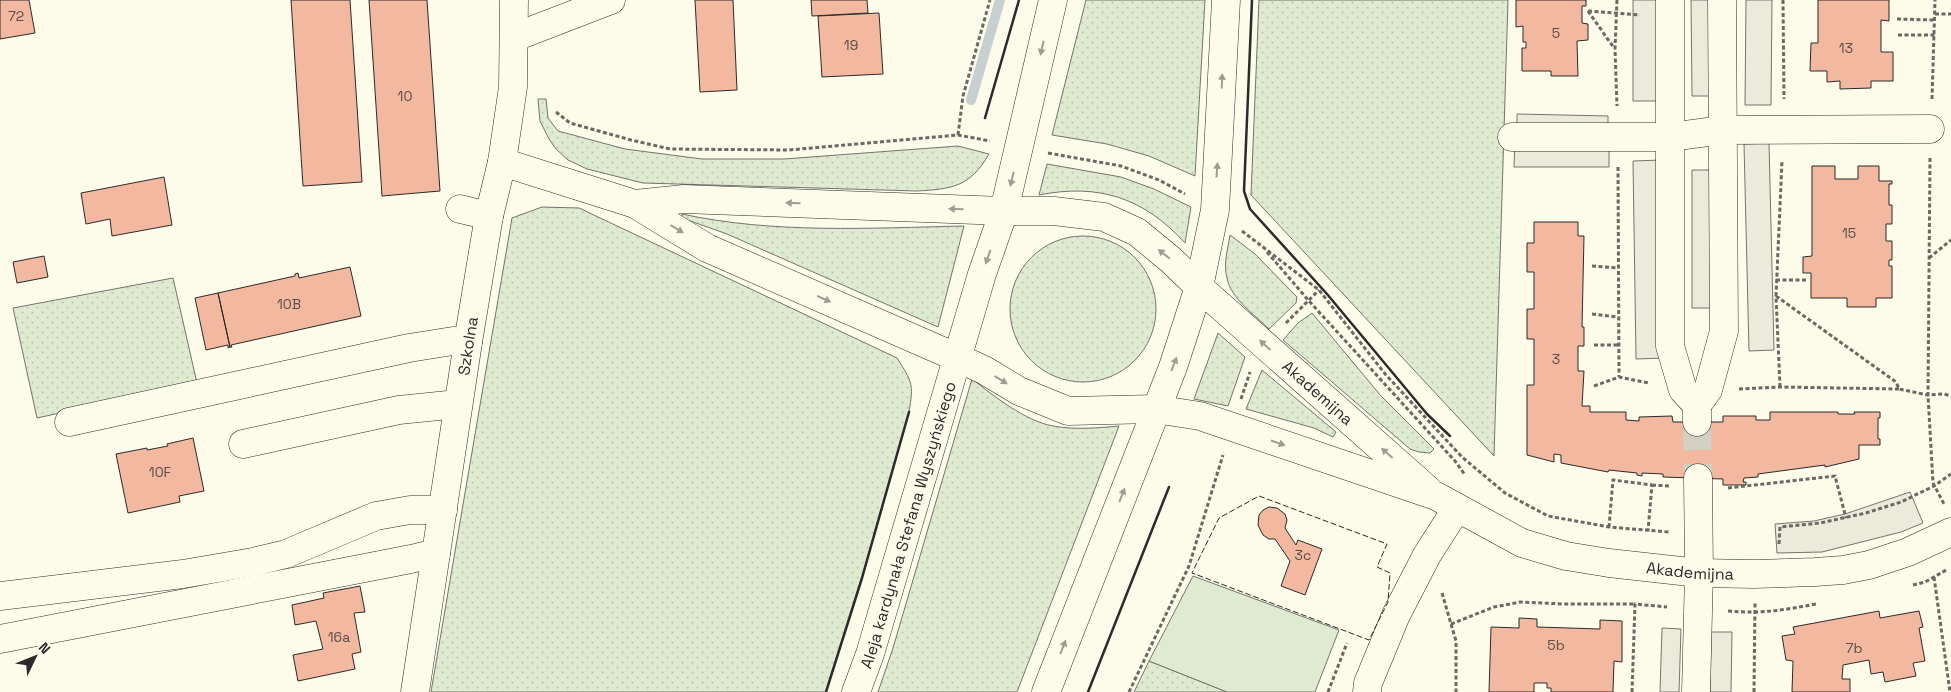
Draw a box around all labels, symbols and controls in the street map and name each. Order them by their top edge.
house number: 72 [8,7,24,25]
house number: 5 [1552,24,1560,42]
house number: 19 [844,36,858,54]
house number: 13 [1839,39,1853,57]
one-way arrow [1038,40,1046,55]
one-way arrow [1219,73,1227,89]
house number: 10 [398,87,412,105]
one-way arrow [1214,161,1222,177]
one-way arrow [1008,172,1016,187]
one-way arrow [785,199,801,207]
one-way arrow [947,205,963,213]
house number: 15 [1842,224,1856,242]
one-way arrow [670,225,683,234]
one-way arrow [1158,248,1171,259]
one-way arrow [984,250,992,265]
house number: 10B [277,295,301,313]
one-way arrow [817,295,831,303]
street label: Szkolna [453,315,483,377]
one-way arrow [1259,339,1271,351]
house number: 3 [1552,350,1560,368]
one-way arrow [1170,356,1178,371]
street label: Akademijna [1278,356,1358,430]
one-way arrow [995,376,1008,385]
street label: Aleja kardynała Stefana Wyszyńskiego [856,379,961,672]
one-way arrow [1271,439,1286,447]
one-way arrow [1380,447,1393,458]
house number: 10F [149,463,172,481]
one-way arrow [1118,487,1126,502]
house number: 3c [1295,546,1311,564]
street label: Akademijna [1645,557,1734,585]
house number: 16a [328,628,350,646]
north arrow [10,632,60,682]
house number: 5b [1547,636,1565,654]
text: N [35,639,54,658]
one-way arrow [1060,639,1067,654]
house number: 7b [1846,639,1862,657]

